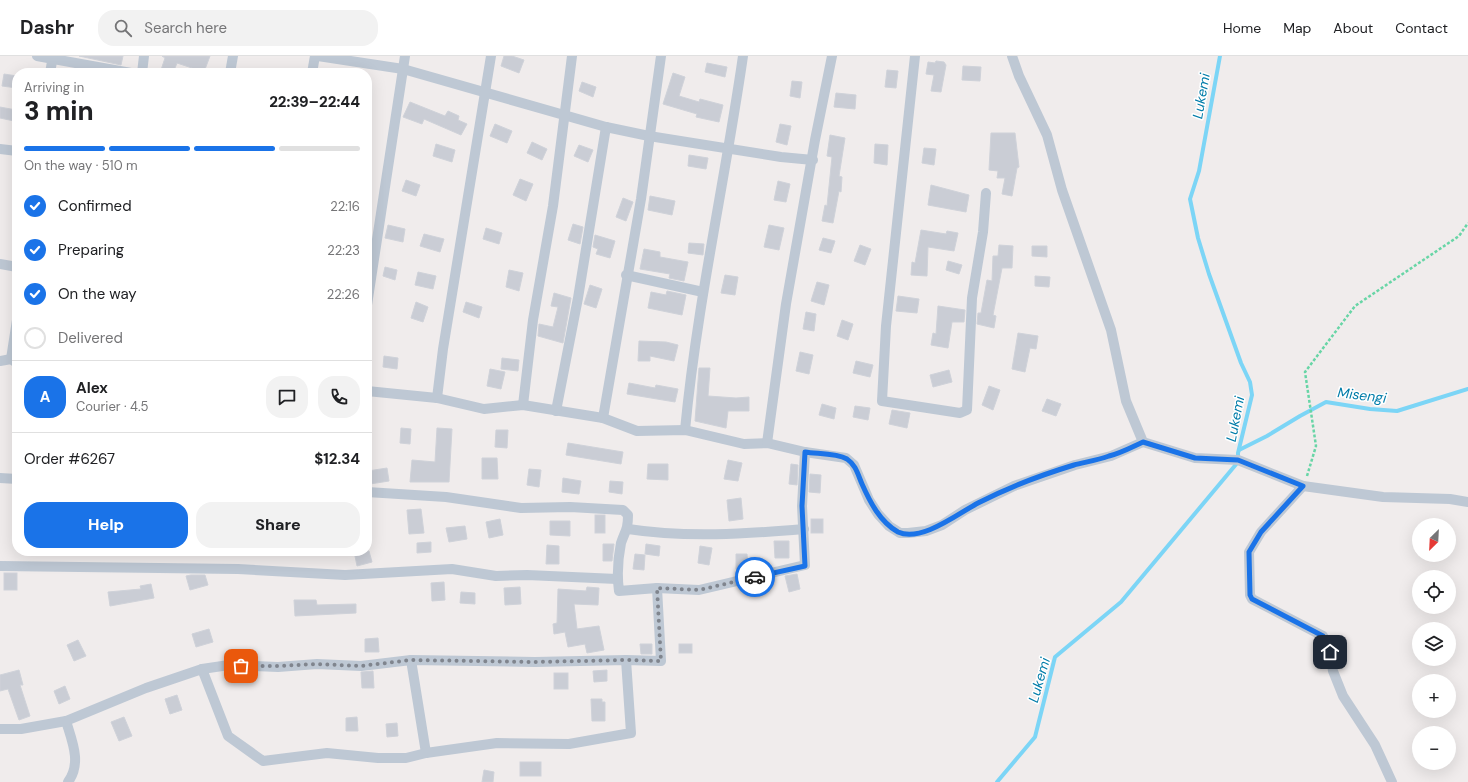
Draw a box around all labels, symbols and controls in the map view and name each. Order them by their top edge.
search box [98,10,378,46]
text: Dashr [20,15,74,40]
icon: search [112,17,134,39]
text: Search here [144,18,227,38]
text: Home [1223,19,1261,37]
text: Map [1283,19,1311,37]
text: About [1333,19,1373,37]
text: Contact [1395,19,1448,37]
water label: Lukemi [1188,71,1214,120]
text: Arriving in [24,79,84,96]
text: 22:39–22:44 [269,92,360,112]
text: 3 min [24,94,94,128]
text: On the way · 510 m [24,157,138,174]
icon: check [24,195,46,217]
text: Confirmed [58,196,132,216]
text: 22:16 [330,198,360,215]
icon: check [24,239,46,261]
text: Preparing [58,240,124,260]
text: 22:23 [327,242,360,259]
icon: check [24,283,46,305]
text: On the way [58,284,137,304]
text: 22:26 [327,286,360,303]
text: Delivered [58,328,123,348]
button: chat [266,376,308,418]
button: phone [318,376,360,418]
text: Alex [76,378,108,398]
water label: Misengi [1337,383,1388,407]
text: A [40,387,50,407]
water label: Lukemi [1222,394,1248,443]
text: Courier · 4.5 [76,398,149,415]
text: Order #6267 [24,449,115,469]
text: $12.34 [314,449,360,469]
button: Help [24,502,188,548]
button: Share [196,502,360,548]
north arrow [1412,518,1456,562]
map controls [1412,518,1456,770]
courier [735,557,775,597]
icon: car [744,566,766,588]
button: locate [1412,570,1456,614]
button: layers [1412,622,1456,666]
pin [1313,635,1347,669]
icon: home [1319,641,1341,663]
pin [224,649,258,683]
icon: bag [230,655,252,677]
water label: Lukemi [1024,655,1054,705]
button: + [1412,674,1456,718]
button: − [1412,726,1456,770]

